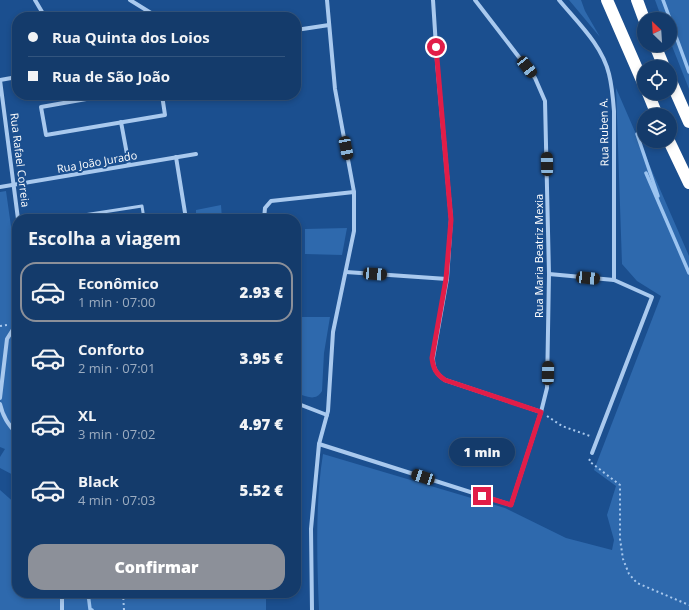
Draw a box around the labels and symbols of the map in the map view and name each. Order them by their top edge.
north arrow [637,12,677,52]
route start [427,38,445,56]
car [515,54,539,80]
street label: Rua Ruben A. [595,98,612,166]
street label: Rua Rafael Correia [7,112,34,208]
car [338,135,354,161]
street label: Rua João Jurado [56,147,139,176]
car [541,152,553,176]
street label: Rua Maria Beatriz Mexia [531,194,546,318]
car [363,267,387,281]
car [575,271,601,285]
car [542,361,554,385]
callout: 1 min [449,438,515,466]
car [410,468,436,486]
route end [473,487,491,505]

